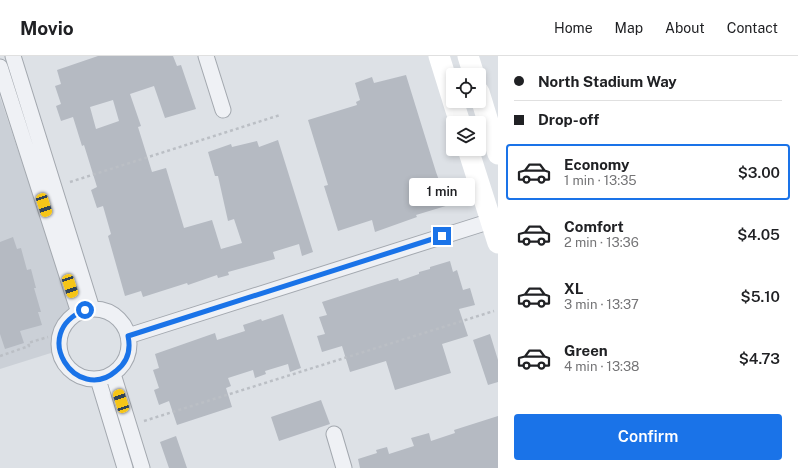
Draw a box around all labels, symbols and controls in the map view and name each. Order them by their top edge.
text: Movio [20,17,74,39]
text: Home [554,20,593,36]
text: Map [615,20,643,36]
text: About [665,20,705,36]
text: Contact [727,20,778,36]
map controls [446,68,486,156]
button: locate [446,68,486,108]
text: North Stadium Way [538,73,677,90]
text: Drop-off [538,111,599,128]
button: layers [446,116,486,156]
icon: car [516,154,552,190]
text: Economy [564,156,629,173]
text: $3.00 [738,164,780,181]
text: 1 min · 13:35 [564,173,637,188]
callout: 1 min [409,178,475,206]
text: 1 min [427,184,457,199]
car [35,192,53,218]
icon: car [516,216,552,252]
text: Comfort [564,218,624,235]
text: $4.05 [737,226,780,243]
route end [433,227,451,245]
text: 2 min · 13:36 [564,235,639,250]
car [61,273,79,299]
icon: car [516,278,552,314]
text: XL [564,280,583,297]
text: $5.10 [741,288,780,305]
text: 3 min · 13:37 [564,297,639,312]
route start [76,301,94,319]
icon: car [516,340,552,376]
text: Green [564,342,608,359]
text: $4.73 [739,350,780,367]
text: 4 min · 13:38 [564,359,640,374]
car [112,388,130,414]
button: Confirm [514,414,782,460]

